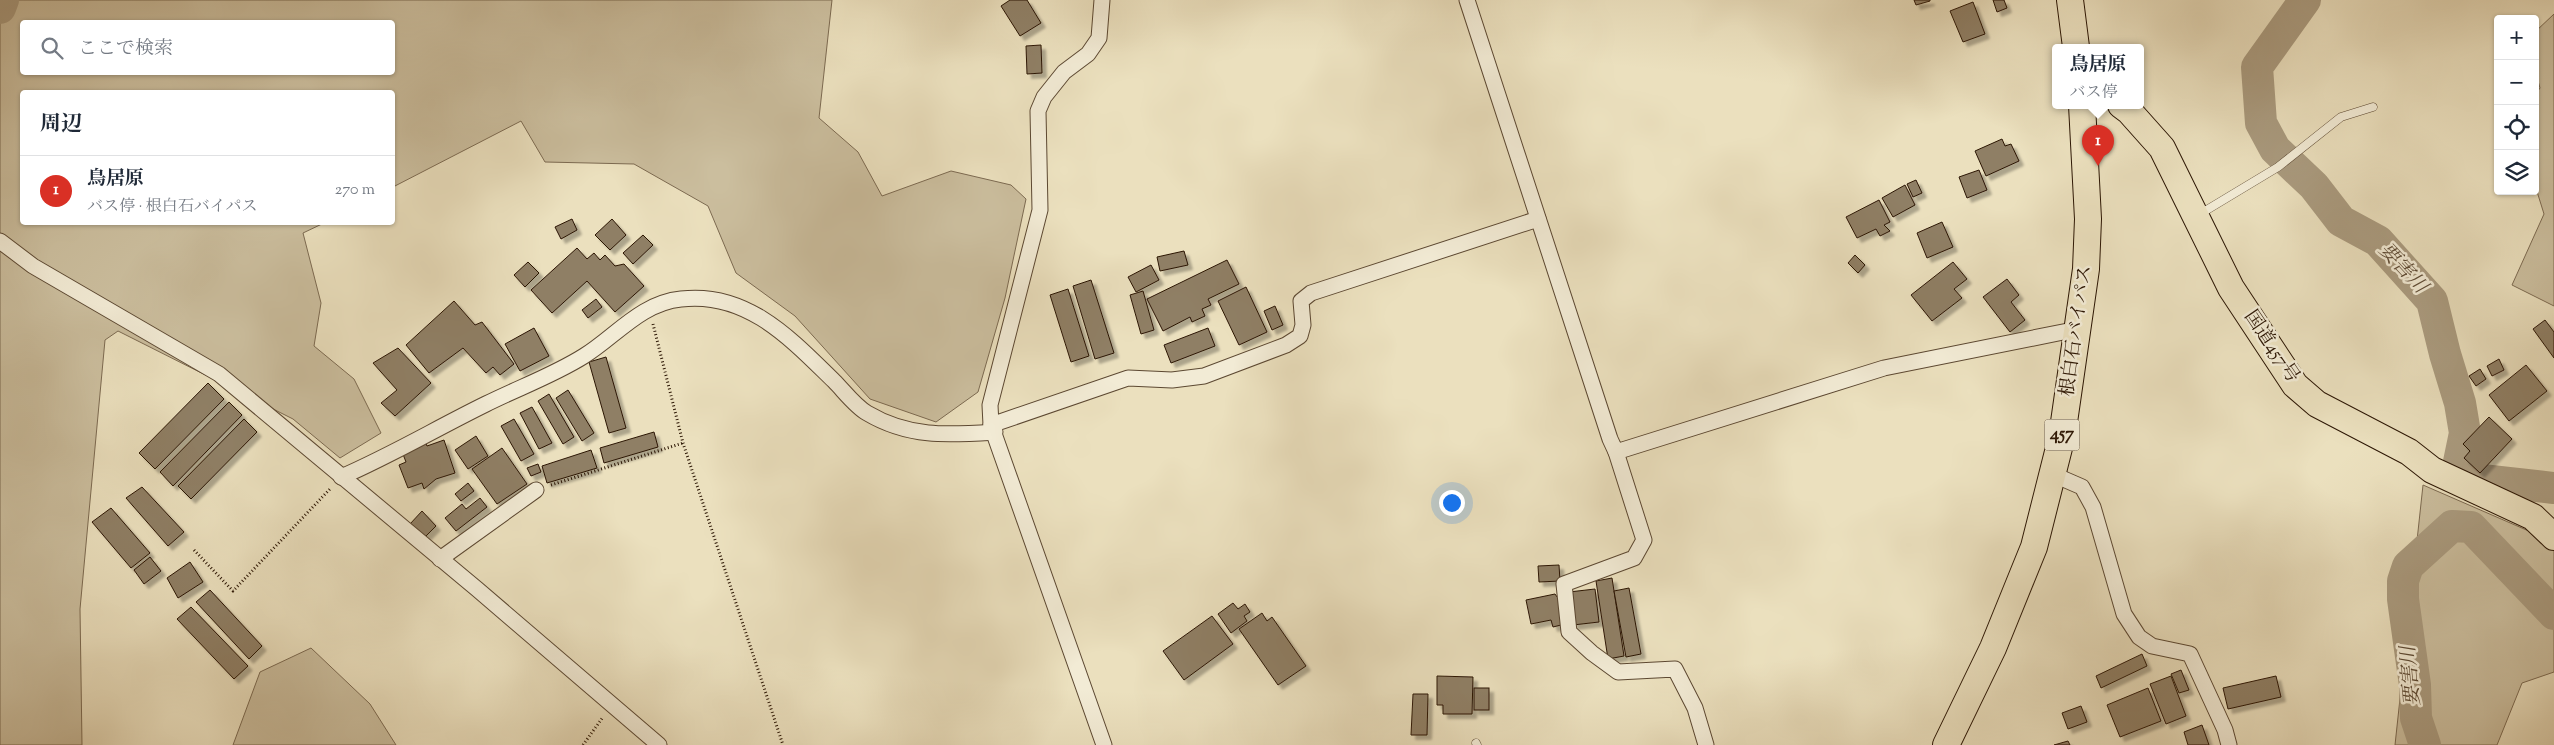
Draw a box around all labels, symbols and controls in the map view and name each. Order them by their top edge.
map controls [2494,15,2539,195]
button: + [2494,15,2539,60]
search box [20,20,395,75]
icon: search [38,34,66,62]
text: ここで検索 [78,36,173,63]
popup [2052,44,2144,109]
text: 鳥居原 [2069,52,2127,79]
button: − [2494,60,2539,105]
text: バス停 [2069,82,2118,105]
button: locate [2494,105,2539,150]
text: 周辺 [40,110,82,140]
pin: 1 [2082,125,2114,166]
button: layers [2494,150,2539,195]
text: 鳥居原 [87,166,144,193]
text: 1 [53,179,59,202]
text: 270 m [335,179,375,202]
text: バス停 · 根白石バイパス [87,196,258,219]
water label: 要害川 [2371,237,2434,302]
street label: 根白石バイパス [2054,263,2100,399]
street label: 国道457号 [2237,305,2305,389]
road number: 457 [2044,420,2080,450]
your location [1439,490,1465,516]
water label: 要害川 [2395,643,2429,707]

